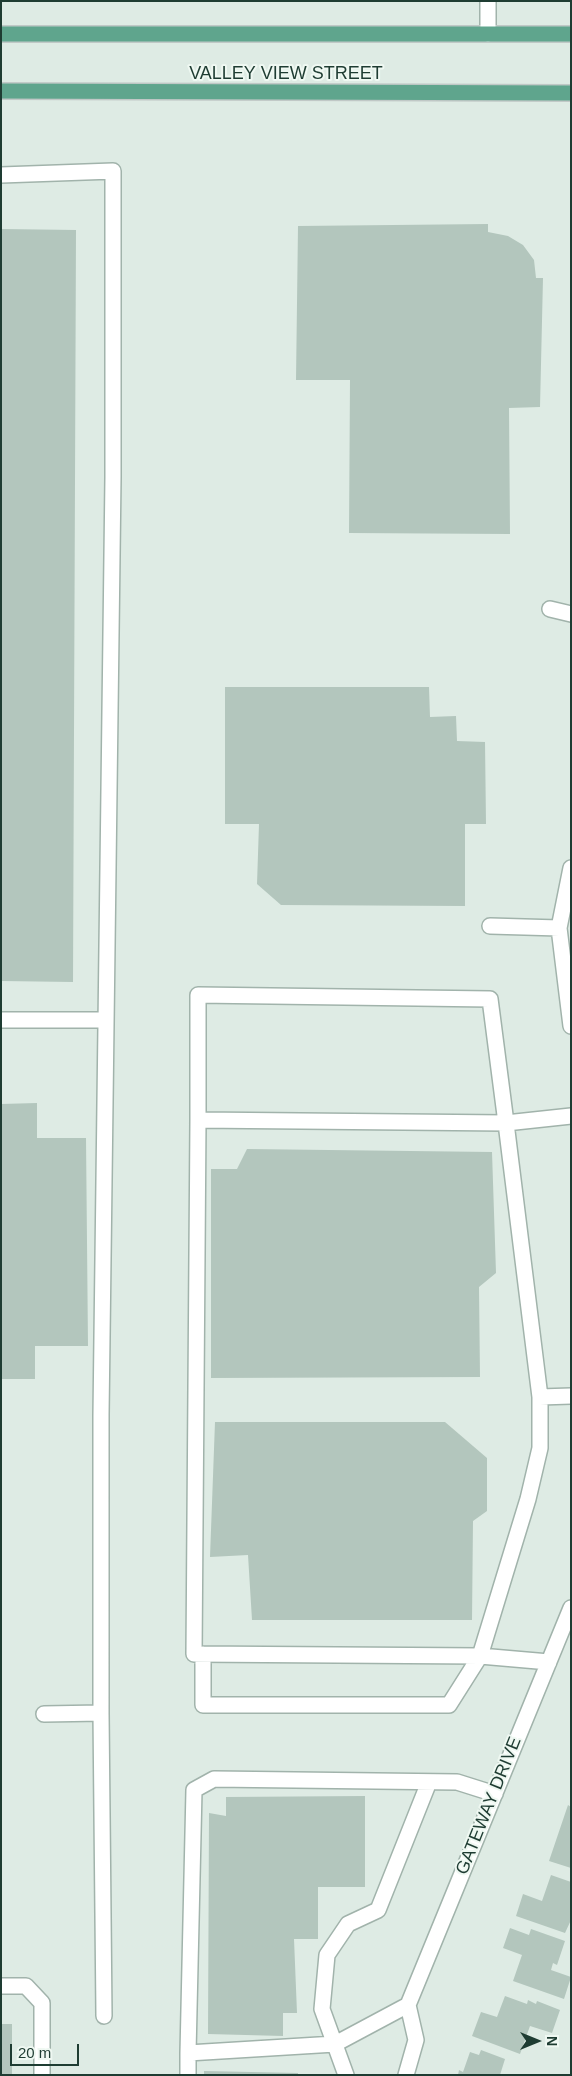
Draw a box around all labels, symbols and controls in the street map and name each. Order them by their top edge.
street label: VALLEY VIEW STREET [189,63,383,85]
street label: GATEWAY DRIVE [452,1734,526,1878]
north arrow [512,2016,562,2066]
scale bar [12,2034,81,2066]
text: N [544,2036,560,2046]
text: 20 m [18,2044,51,2061]

